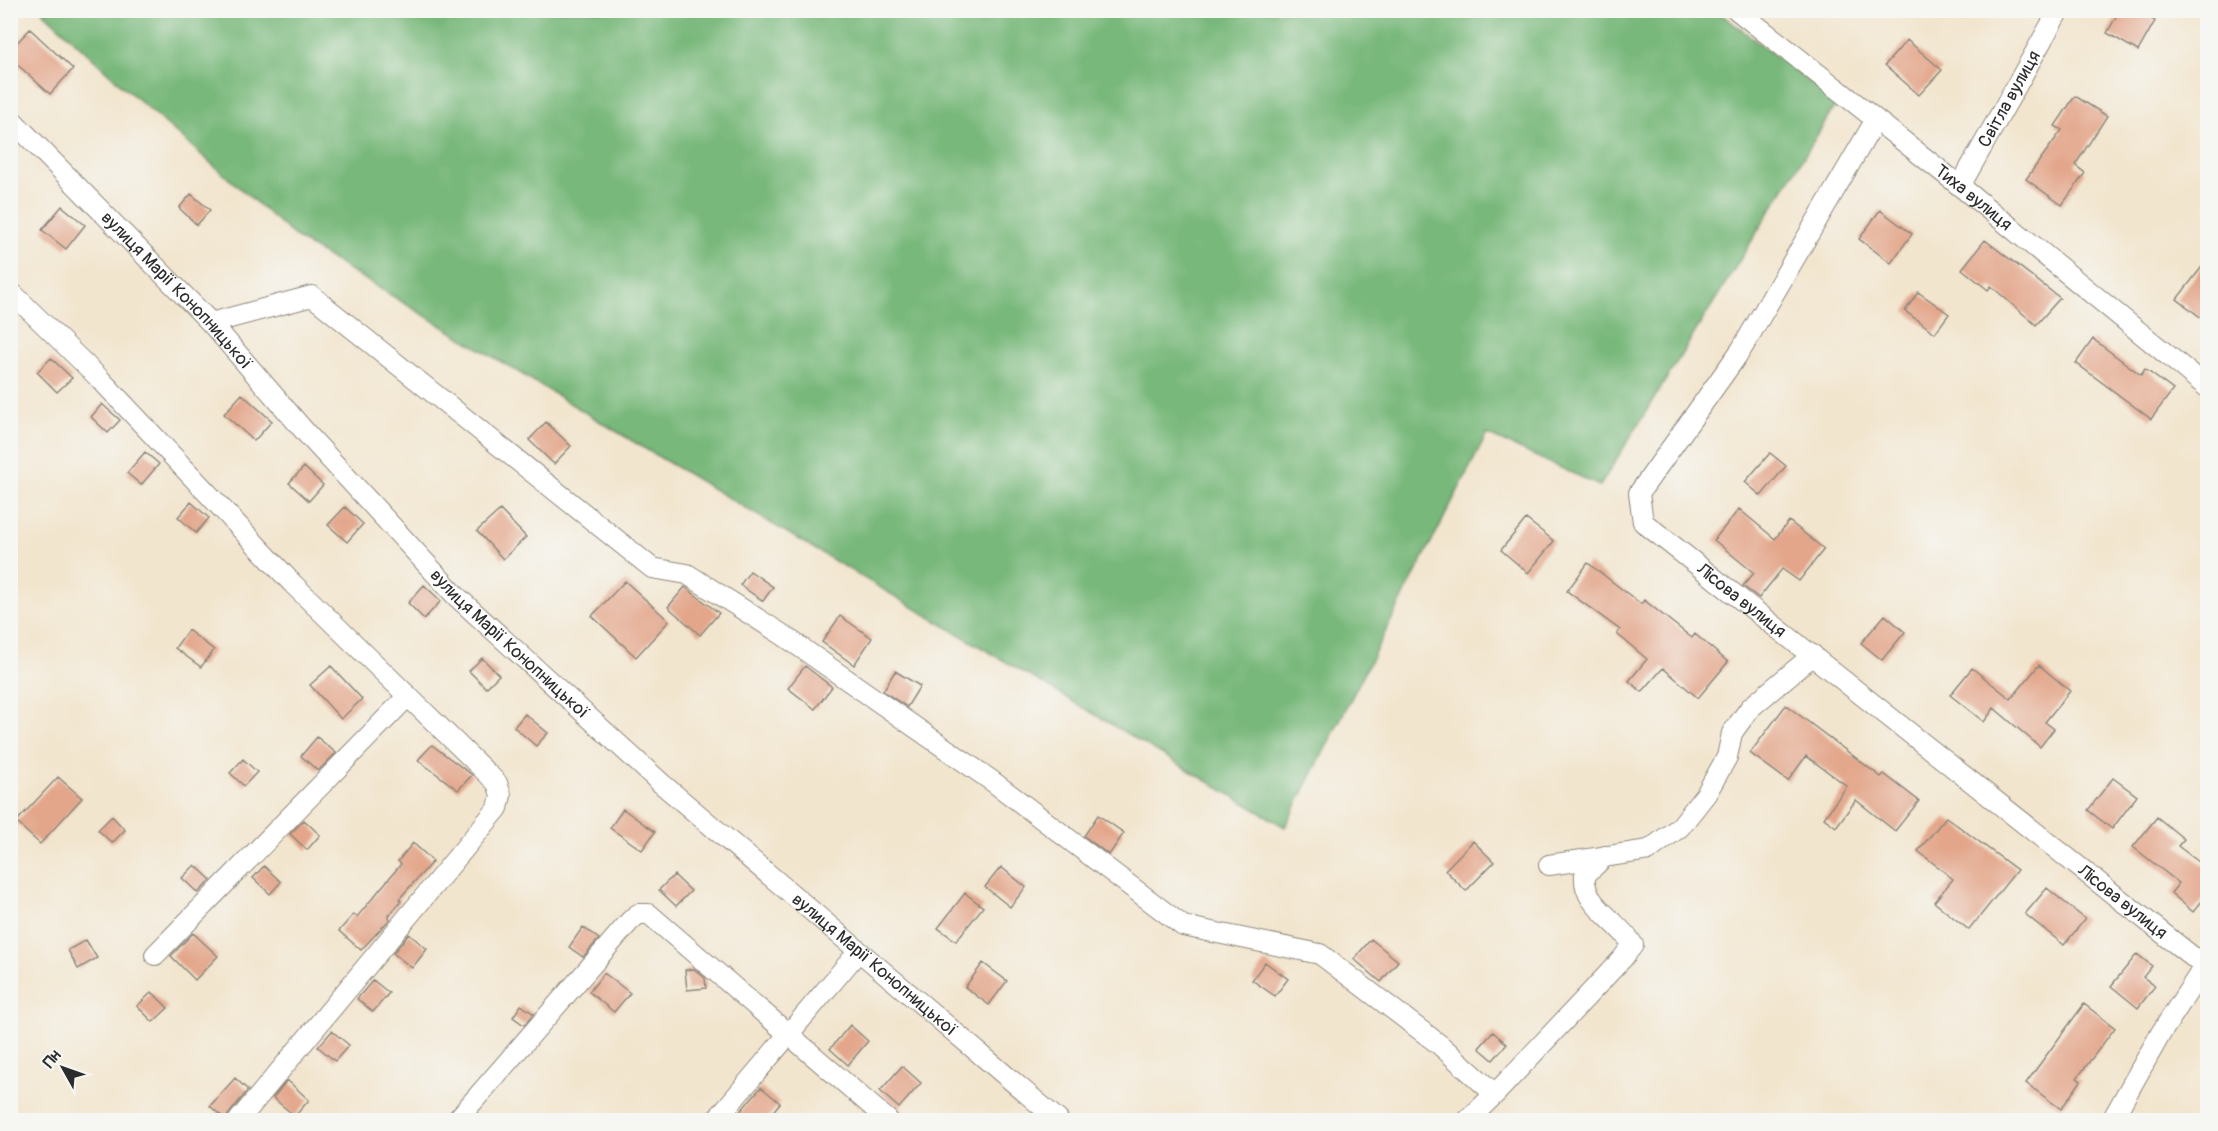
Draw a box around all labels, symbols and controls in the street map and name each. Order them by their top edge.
street label: Світла вулиця [1973,46,2046,152]
street label: Тиха вулиця [1930,160,2017,236]
street label: вулиця Марії Конопницької [96,207,257,375]
street label: Лісова вулиця [1691,557,1791,643]
street label: вулиця Марії Конопницької [425,564,594,724]
street label: Лісова вулиця [2072,859,2172,944]
street label: вулиця Марії Конопницької [787,888,962,1042]
north arrow [33,1038,93,1098]
text: Пн [39,1046,66,1072]

